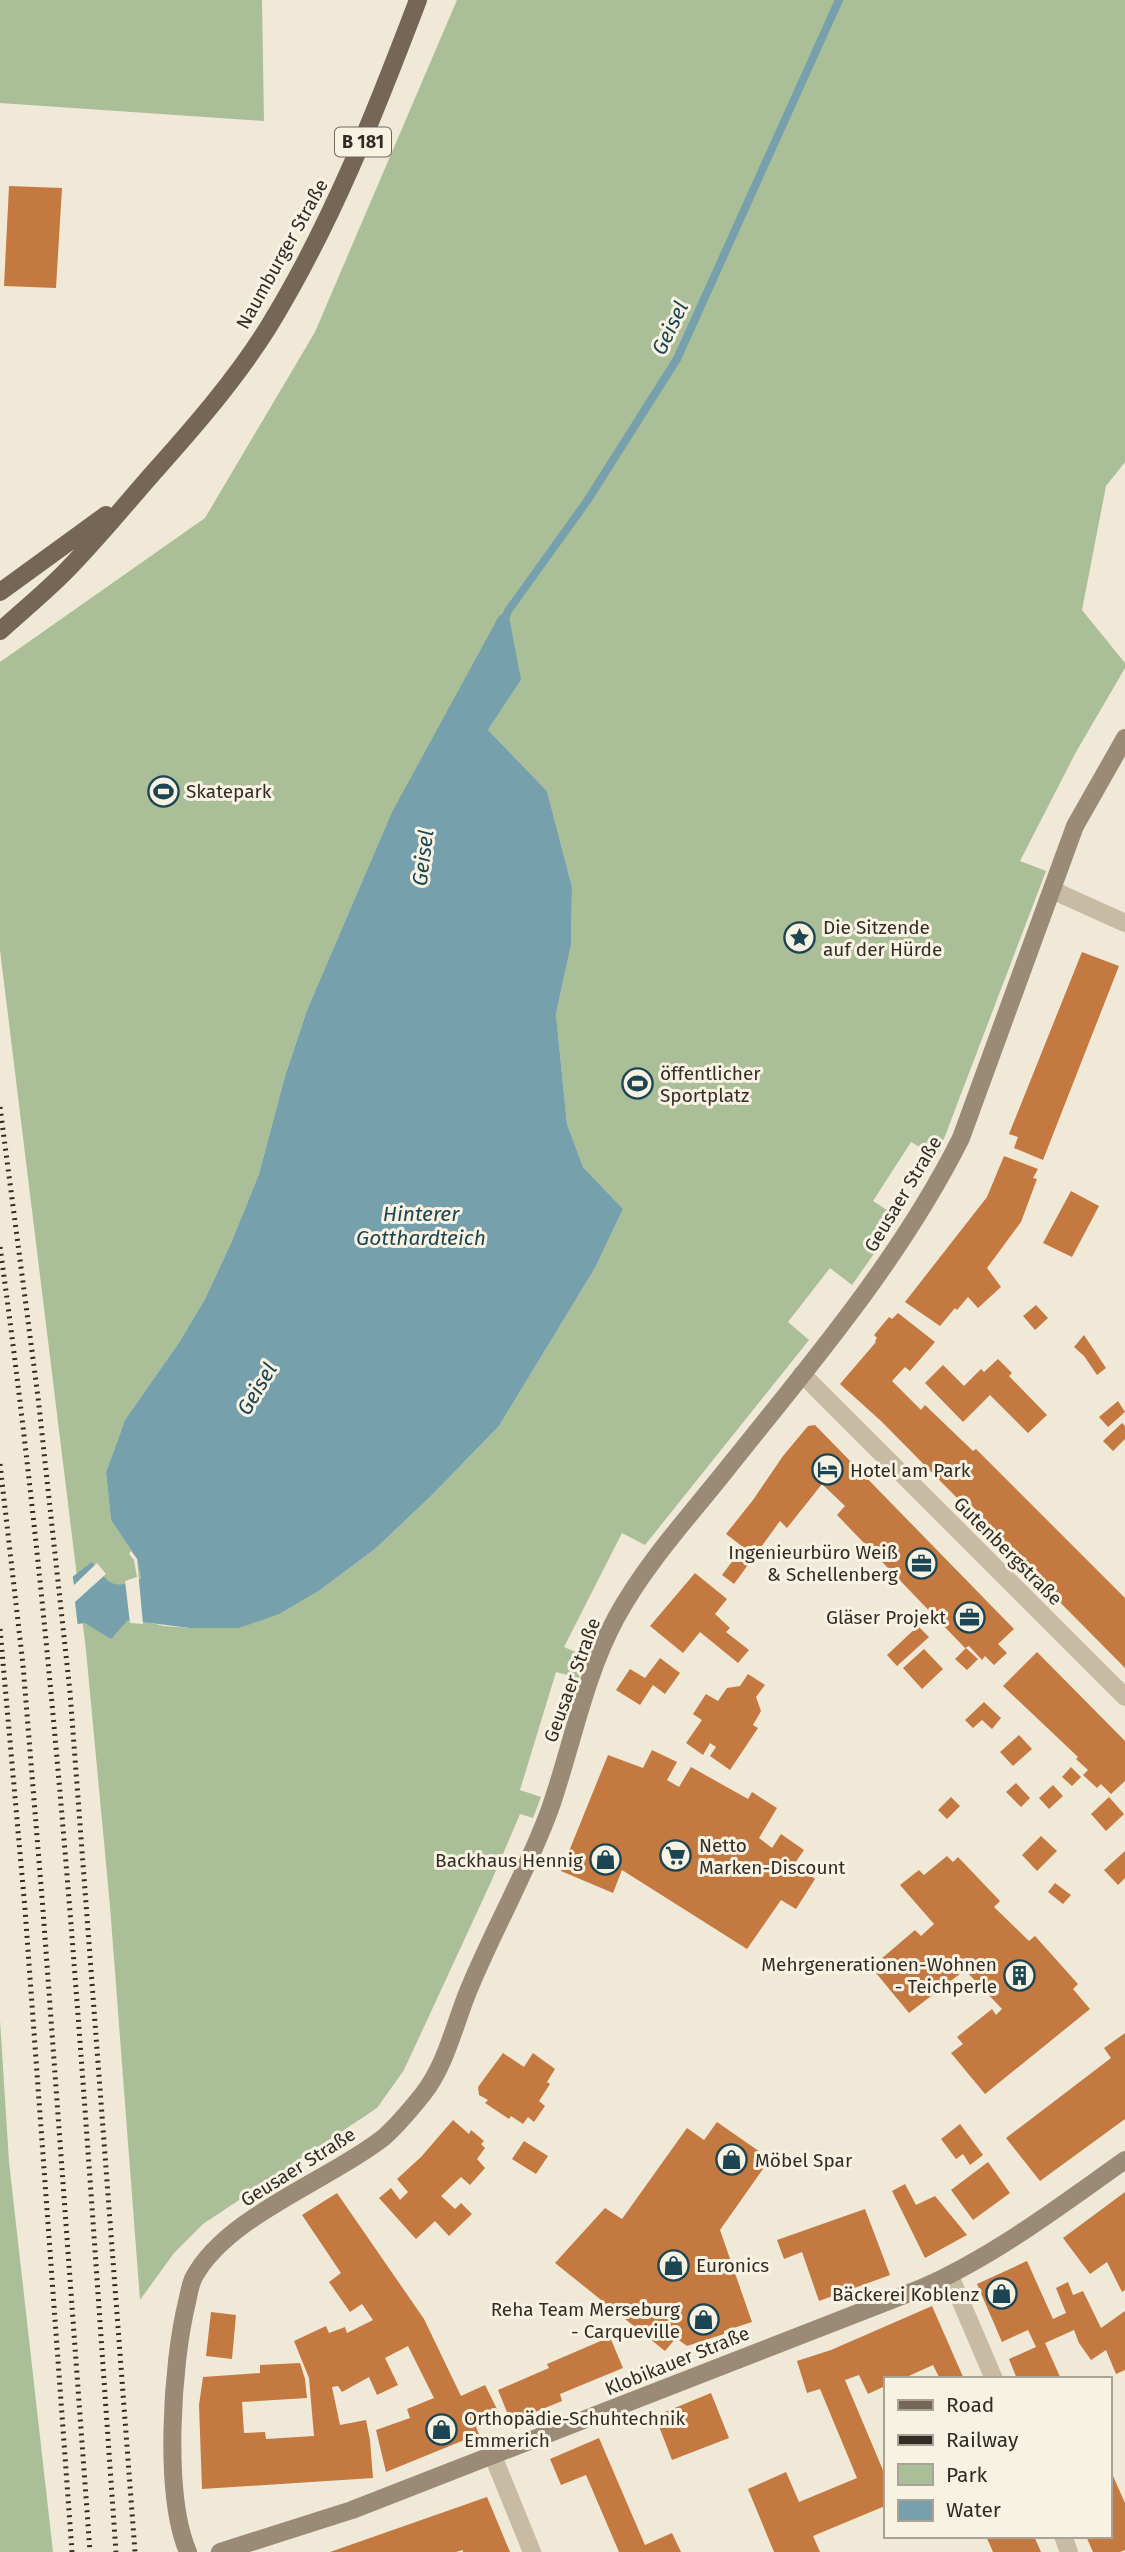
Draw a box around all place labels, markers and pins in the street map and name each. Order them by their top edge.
sports icon: Skatepark [146,774,180,808]
place label: Skatepark [186,780,272,803]
place label: Die Sitzende auf der Hürde [823,916,942,961]
place icon: Die Sitzende auf der Hürde [783,921,817,955]
place label: öffentlicher Sportplatz [660,1062,761,1107]
sports icon: öffentlicher Sportplatz [620,1067,654,1101]
hotel icon: Hotel am Park [810,1453,844,1487]
place label: Hotel am Park [850,1459,971,1482]
place label: Ingenieurbüro Weiß & Schellenberg [728,1541,898,1586]
office icon: Ingenieurbüro Weiß & Schellenberg [904,1546,938,1580]
office icon: Gläser Projekt [952,1600,986,1634]
place label: Gläser Projekt [826,1606,946,1629]
place label: Netto Marken-Discount [699,1834,846,1879]
supermarket icon: Netto Marken-Discount [659,1839,693,1873]
shop icon: Backhaus Hennig [589,1843,623,1877]
place label: Backhaus Hennig [435,1849,583,1872]
place label: Mehrgenerationen-Wohnen - Teichperle [761,1953,997,1998]
building icon: Mehrgenerationen-Wohnen - Teichperle [1003,1958,1037,1992]
shop icon: Möbel Spar [715,2143,749,2177]
place label: Möbel Spar [755,2149,853,2172]
shop icon: Euronics [656,2248,690,2282]
place label: Euronics [696,2254,769,2277]
shop icon: Bäckerei Koblenz [985,2277,1019,2311]
place label: Bäckerei Koblenz [832,2283,979,2306]
place label: Reha Team Merseburg - Carqueville [491,2298,680,2343]
shop icon: Reha Team Merseburg - Carqueville [686,2303,720,2337]
place label: Orthopädie-Schuhtechnik Emmerich [464,2407,685,2452]
shop icon: Orthopädie-Schuhtechnik Emmerich [424,2412,458,2446]

